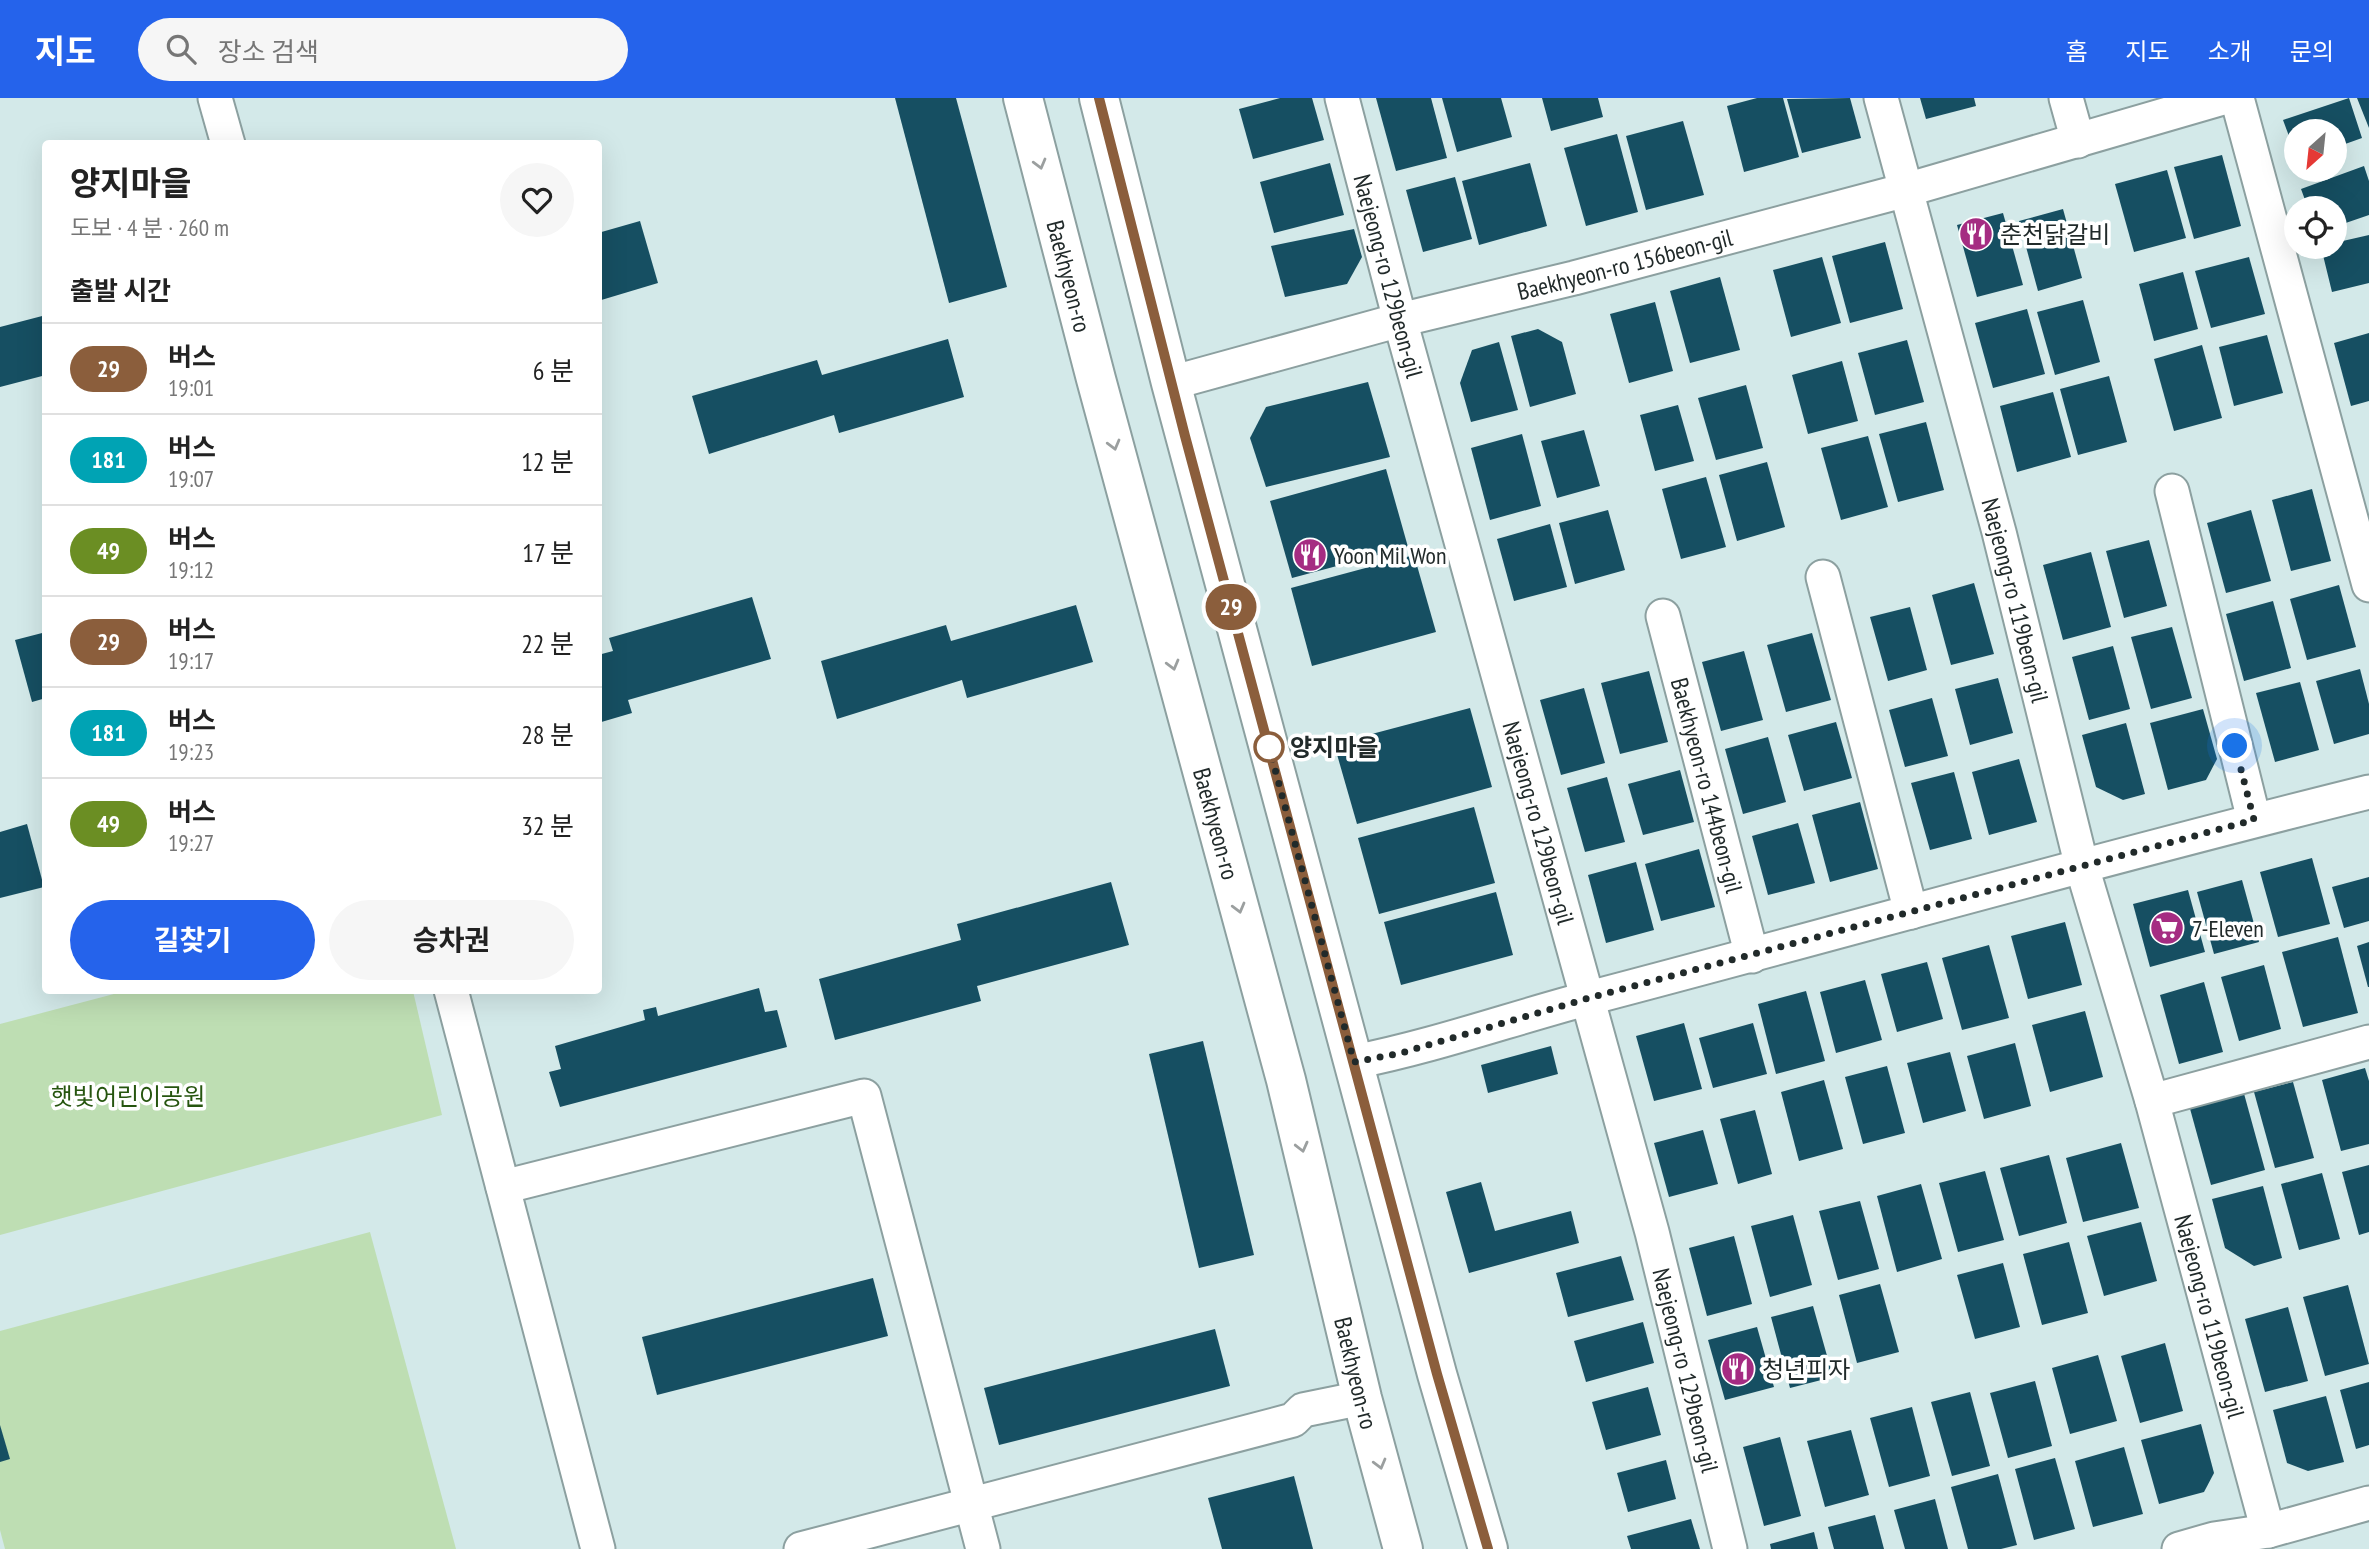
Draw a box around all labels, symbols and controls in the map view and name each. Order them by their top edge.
search box [138,18,628,81]
text: 지도 [35,29,96,72]
icon: search [162,30,200,68]
text: 장소 검색 [218,35,319,68]
text: 홈 [2065,36,2087,67]
text: 지도 [2125,36,2170,67]
text: 소개 [2208,36,2252,67]
text: 문의 [2290,36,2334,67]
north arrow [2284,119,2347,182]
map controls [2284,119,2347,259]
one-way arrow [1032,158,1046,170]
text: 양지마을 [70,161,191,204]
button: heart [500,163,574,237]
street label: Naejeong-ro 129beon-gil [1347,171,1431,382]
button: locate [2284,196,2347,259]
text: 도보 · 4 분 · 260 m [70,213,229,242]
restaurant icon: 춘천닭갈비 [1957,215,1995,253]
street label: Baekhyeon-ro [1040,217,1099,335]
place label: 춘천닭갈비 [2000,219,2110,250]
street label: Baekhyeon-ro 156beon-gil [1514,221,1736,307]
text: 출발 시간 [70,274,171,307]
text: 버스 [168,340,216,373]
text: 29 [97,353,120,384]
text: 6 분 [533,354,574,387]
text: 19:01 [168,373,214,402]
text: 버스 [168,431,216,464]
one-way arrow [1106,439,1120,451]
text: 181 [91,444,126,475]
text: 12 분 [521,445,574,478]
text: 19:07 [168,464,214,493]
street label: Naejeong-ro 119beon-gil [1975,495,2056,706]
text: 버스 [168,522,216,555]
text: 49 [97,535,120,566]
text: 17 분 [522,536,574,569]
restaurant icon: Yoon Mil Won [1291,536,1329,574]
place label: Yoon Mil Won [1334,540,1447,571]
text: 19:12 [168,555,214,584]
line badge: 29 [1200,584,1262,630]
text: 29 [1220,591,1242,622]
text: 버스 [168,613,216,646]
text: 29 [97,626,120,657]
text: 22 분 [521,627,574,660]
text: 19:17 [168,646,214,675]
one-way arrow [1165,659,1179,671]
street label: Baekhyeon-ro 144beon-gil [1664,674,1750,897]
text: 버스 [168,704,216,737]
text: 181 [91,717,126,748]
text: 28 분 [521,718,574,751]
street label: Naejeong-ro 129beon-gil [1496,718,1582,928]
your location [2217,728,2252,763]
marker: 양지마을 [1254,732,1284,762]
place label: 양지마을 [1290,732,1378,763]
text: 19:23 [168,737,214,766]
street label: Baekhyeon-ro [1187,764,1246,883]
text: 버스 [168,795,216,828]
text: 49 [97,808,120,839]
text: 32 분 [521,809,574,842]
text: 19:27 [168,828,214,857]
button: 길찾기 [70,900,315,980]
button: 승차권 [329,900,574,980]
one-way arrow [1231,902,1245,914]
supermarket icon: 7-Eleven [2148,909,2186,947]
place label: 7-Eleven [2192,913,2264,944]
park label: 햇빛어린이공원 [51,1081,205,1112]
one-way arrow [1294,1141,1308,1153]
street label: Naejeong-ro 119beon-gil [2168,1211,2252,1422]
street label: Naejeong-ro 129beon-gil [1646,1265,1726,1476]
street label: Baekhyeon-ro [1328,1314,1385,1433]
restaurant icon: 청년피자 [1719,1350,1757,1388]
place label: 청년피자 [1762,1354,1850,1385]
one-way arrow [1372,1457,1386,1469]

